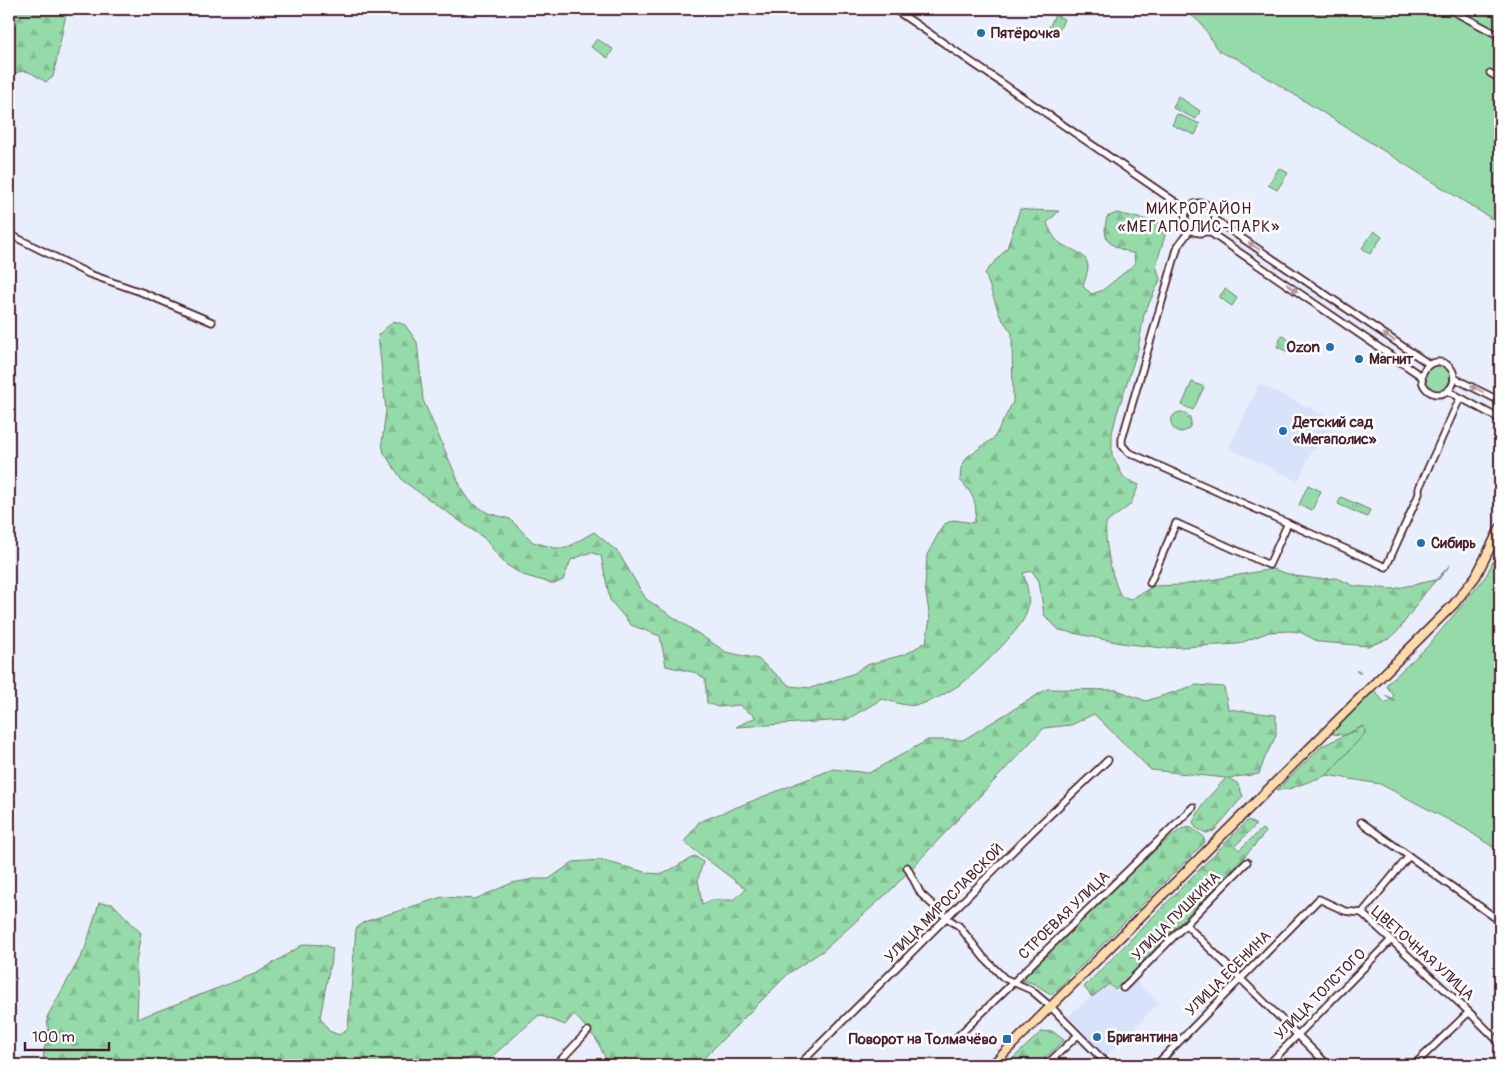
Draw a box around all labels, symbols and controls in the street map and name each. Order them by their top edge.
place label: Пятёрочка [991,24,1060,43]
marker: Пятёрочка [975,27,987,39]
district label: МИКРОРАЙОН «МЕГАПОЛИС-ПАРК» [1118,199,1280,237]
one-way arrow [1247,241,1261,251]
one-way arrow [1285,283,1298,293]
one-way arrow [1382,332,1396,342]
place label: Ozon [1286,338,1320,357]
marker: Ozon [1324,341,1336,353]
place label: Магнит [1369,350,1414,369]
marker: Магнит [1353,353,1365,365]
one-way arrow [1470,385,1484,393]
place label: Детский сад «Мегаполис» [1292,413,1377,449]
marker: Детский сад «Мегаполис» [1277,425,1289,437]
place label: Сибирь [1431,534,1476,553]
marker: Сибирь [1415,537,1427,549]
street label: УЛИЦА МИРОСЛАВСКОЙ [881,840,1008,967]
street label: СТРОЕВАЯ УЛИЦА [1015,867,1114,964]
street label: УЛИЦА ПУШКИНА [1128,868,1225,965]
street label: ЦВЕТОЧНАЯ УЛИЦА [1367,902,1478,1005]
street label: УЛИЦА ЕСЕНИНА [1182,926,1275,1020]
street label: УЛИЦА ТОЛСТОГО [1271,945,1370,1044]
scale bar [25,1019,109,1051]
text: 100 m [32,1028,75,1047]
place label: Бригантина [1107,1028,1178,1047]
place label: Поворот на Толмачёво [849,1030,997,1049]
marker: Бригантина [1091,1031,1103,1043]
marker: Поворот на Толмачёво [1001,1033,1013,1045]

